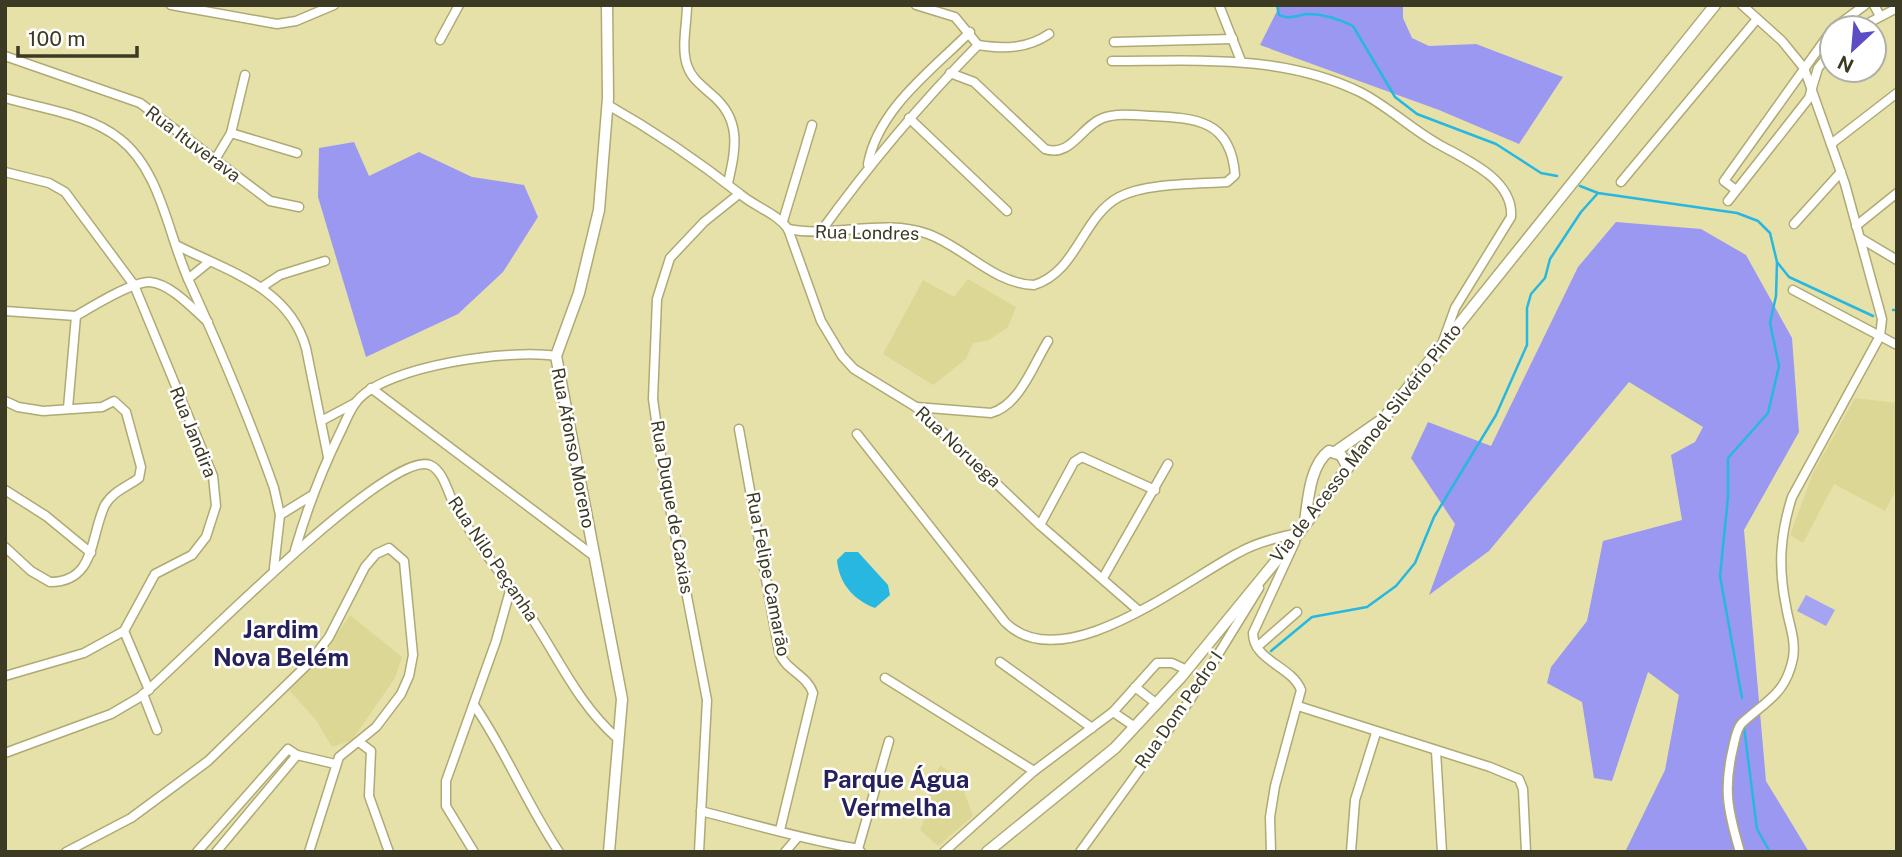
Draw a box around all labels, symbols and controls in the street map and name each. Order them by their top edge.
scale bar [18,14,136,58]
north arrow [1818,14,1888,84]
text: 100 m [28,26,85,51]
text: N [1834,51,1857,77]
street label: Rua Ituverava [142,101,245,186]
street label: Rua Londres [815,221,919,244]
street label: Via de Acesso Manoel Silvério Pinto [1266,319,1465,566]
street label: Rua Afonso Moreno [548,366,599,530]
street label: Rua Jandira [166,383,221,480]
street label: Rua Noruega [911,402,1005,491]
street label: Rua Duque de Caxias [647,418,698,595]
street label: Rua Felipe Camarão [742,490,795,658]
street label: Rua Nilo Peçanha [444,492,543,625]
district label: Jardim Nova Belém [213,615,349,671]
street label: Rua Dom Pedro I [1130,647,1227,772]
district label: Parque Água Vermelha [823,765,969,821]

